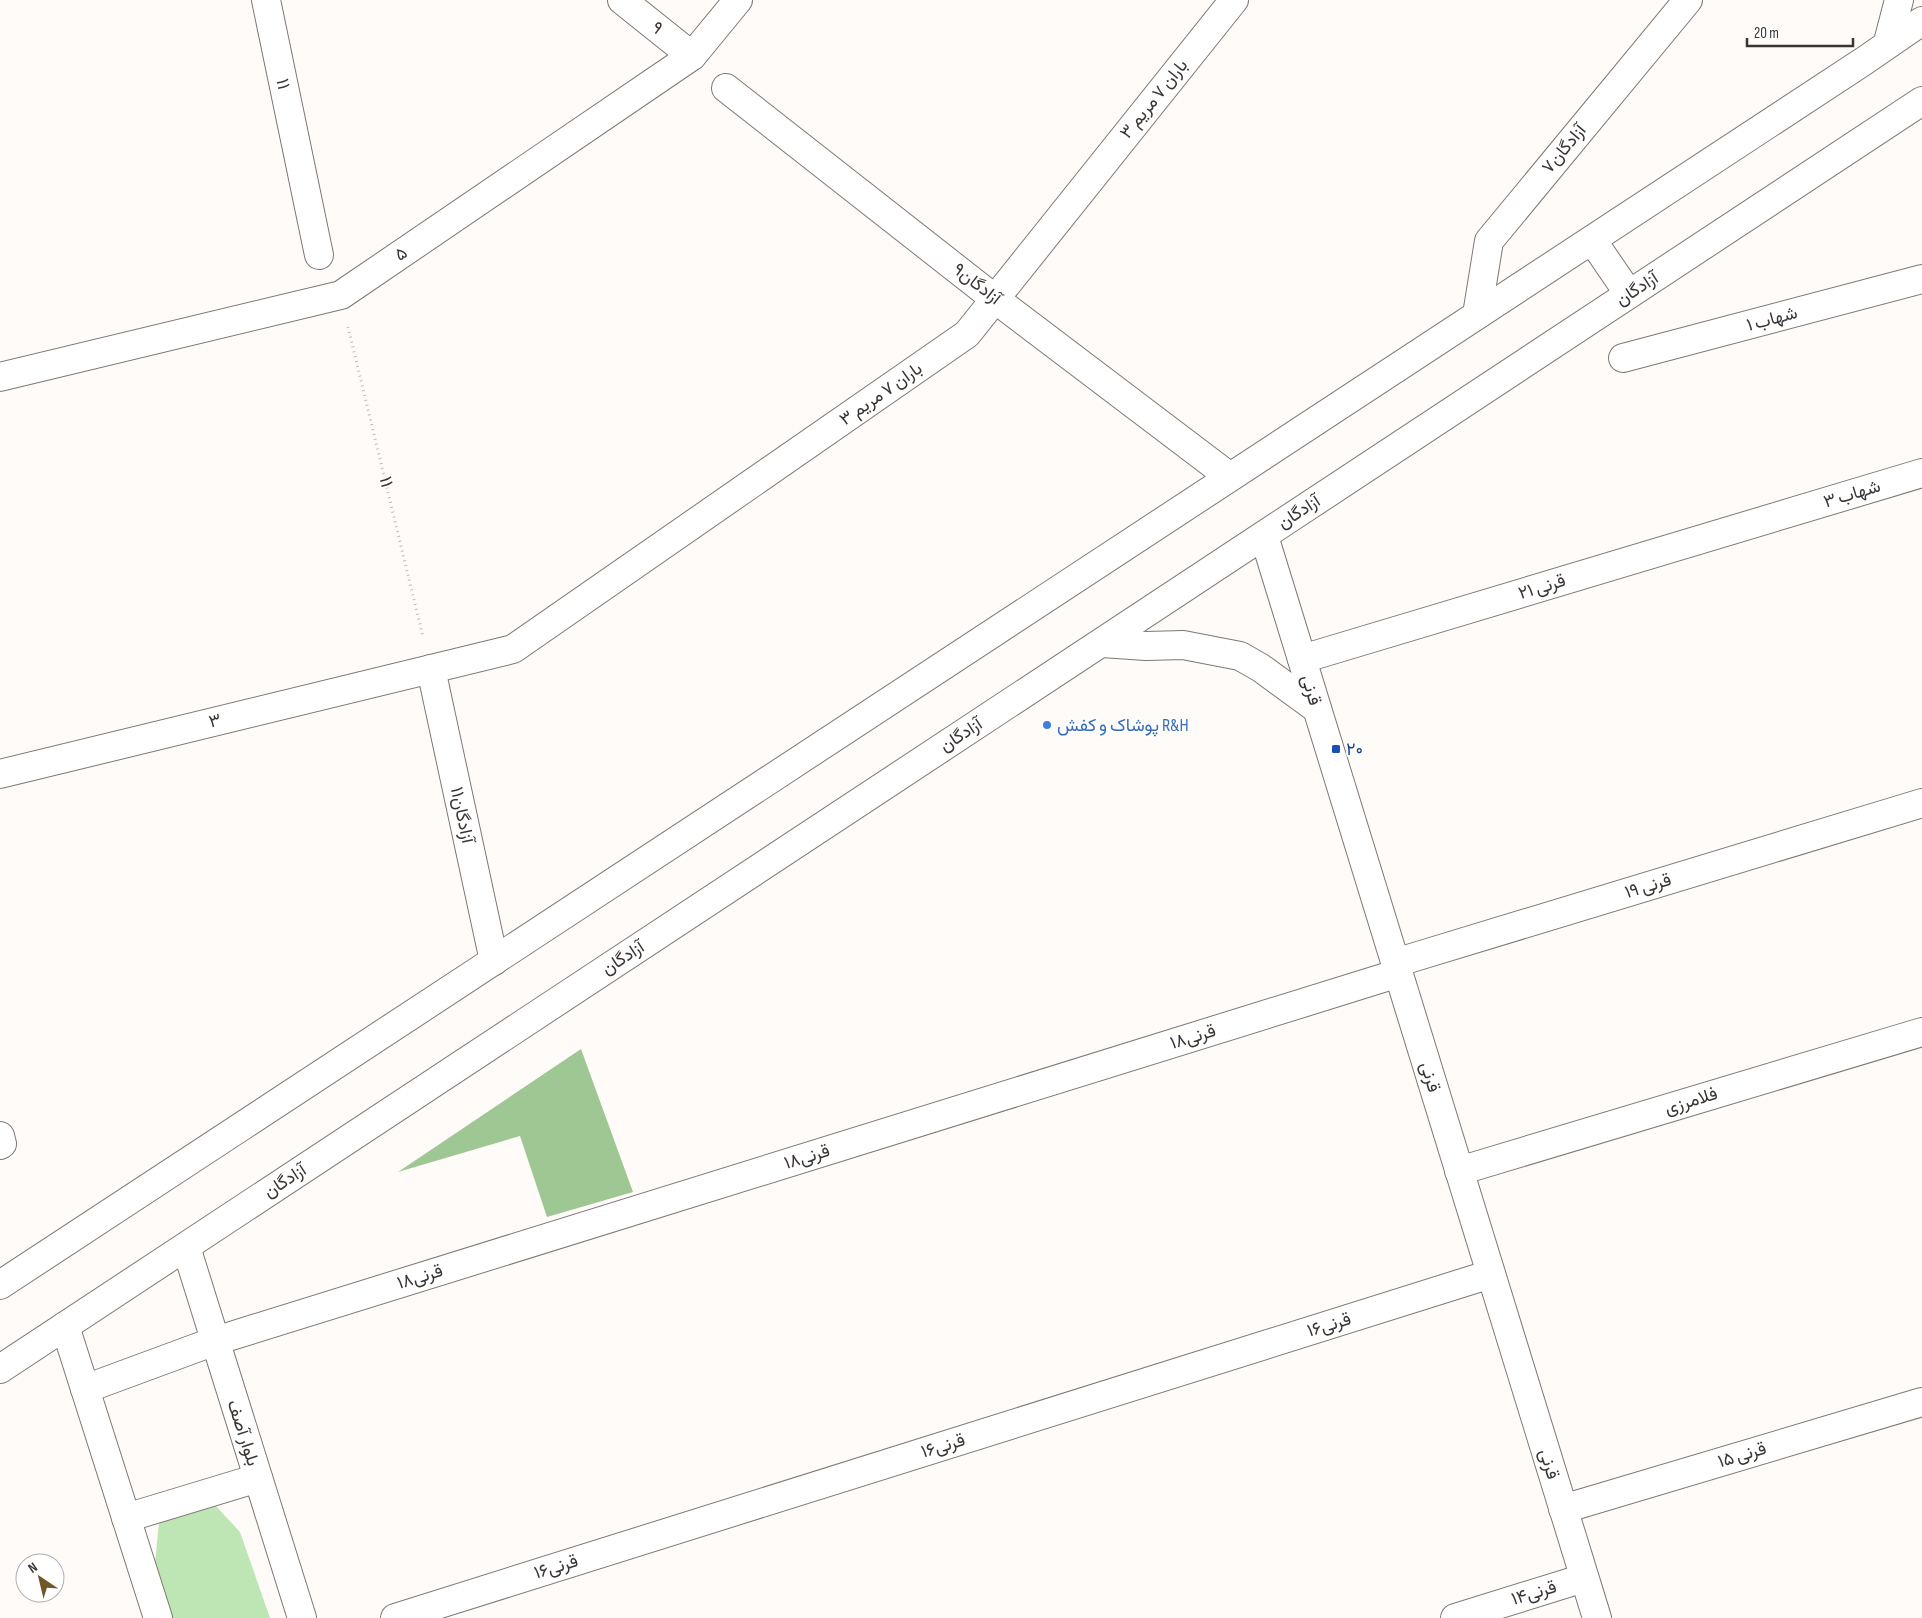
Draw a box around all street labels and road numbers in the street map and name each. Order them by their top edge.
street label: ۹ [647,17,667,39]
street label: باران ۷ مریم ۳ [1116,55,1193,144]
street label: ۱۱ [272,77,294,91]
street label: آزادگان۷ [1538,119,1592,178]
street label: ۵ [391,242,411,266]
street label: آزادگان۹ [949,259,1007,310]
street label: آزادگان [1612,267,1664,310]
street label: شهاب ۱ [1744,302,1800,336]
street label: باران ۷ مریم ۳ [836,358,927,431]
street label: ۱۱ [375,474,397,490]
street label: شهاب ۳ [1821,475,1883,513]
street label: آزادگان [1274,490,1326,533]
street label: قرنی ۲۱ [1516,570,1568,604]
street label: قرنی [1297,672,1325,708]
street label: ۳ [207,709,223,733]
street label: آزادگان [936,713,988,756]
street label: آزادگان۱۱ [446,785,479,847]
street label: قرنی ۱۹ [1622,869,1674,903]
street label: آزادگان [598,936,650,979]
street label: قرنی۱۸ [1168,1020,1218,1054]
street label: قرنی [1415,1059,1445,1095]
street label: فلامرزی [1662,1083,1720,1119]
street label: قرنی۱۸ [782,1140,832,1174]
street label: آزادگان [260,1159,312,1202]
street label: قرنی۱۸ [395,1260,445,1294]
street label: قرنی۱۶ [1305,1308,1353,1342]
street label: بلوار آصف [222,1397,264,1469]
street label: قرنی۱۶ [919,1429,967,1463]
street label: قرنی ۱۵ [1715,1438,1769,1472]
street label: قرنی [1534,1446,1564,1482]
street label: قرنی۱۶ [532,1550,580,1584]
street label: قرنی۱۴ [1509,1576,1559,1610]

